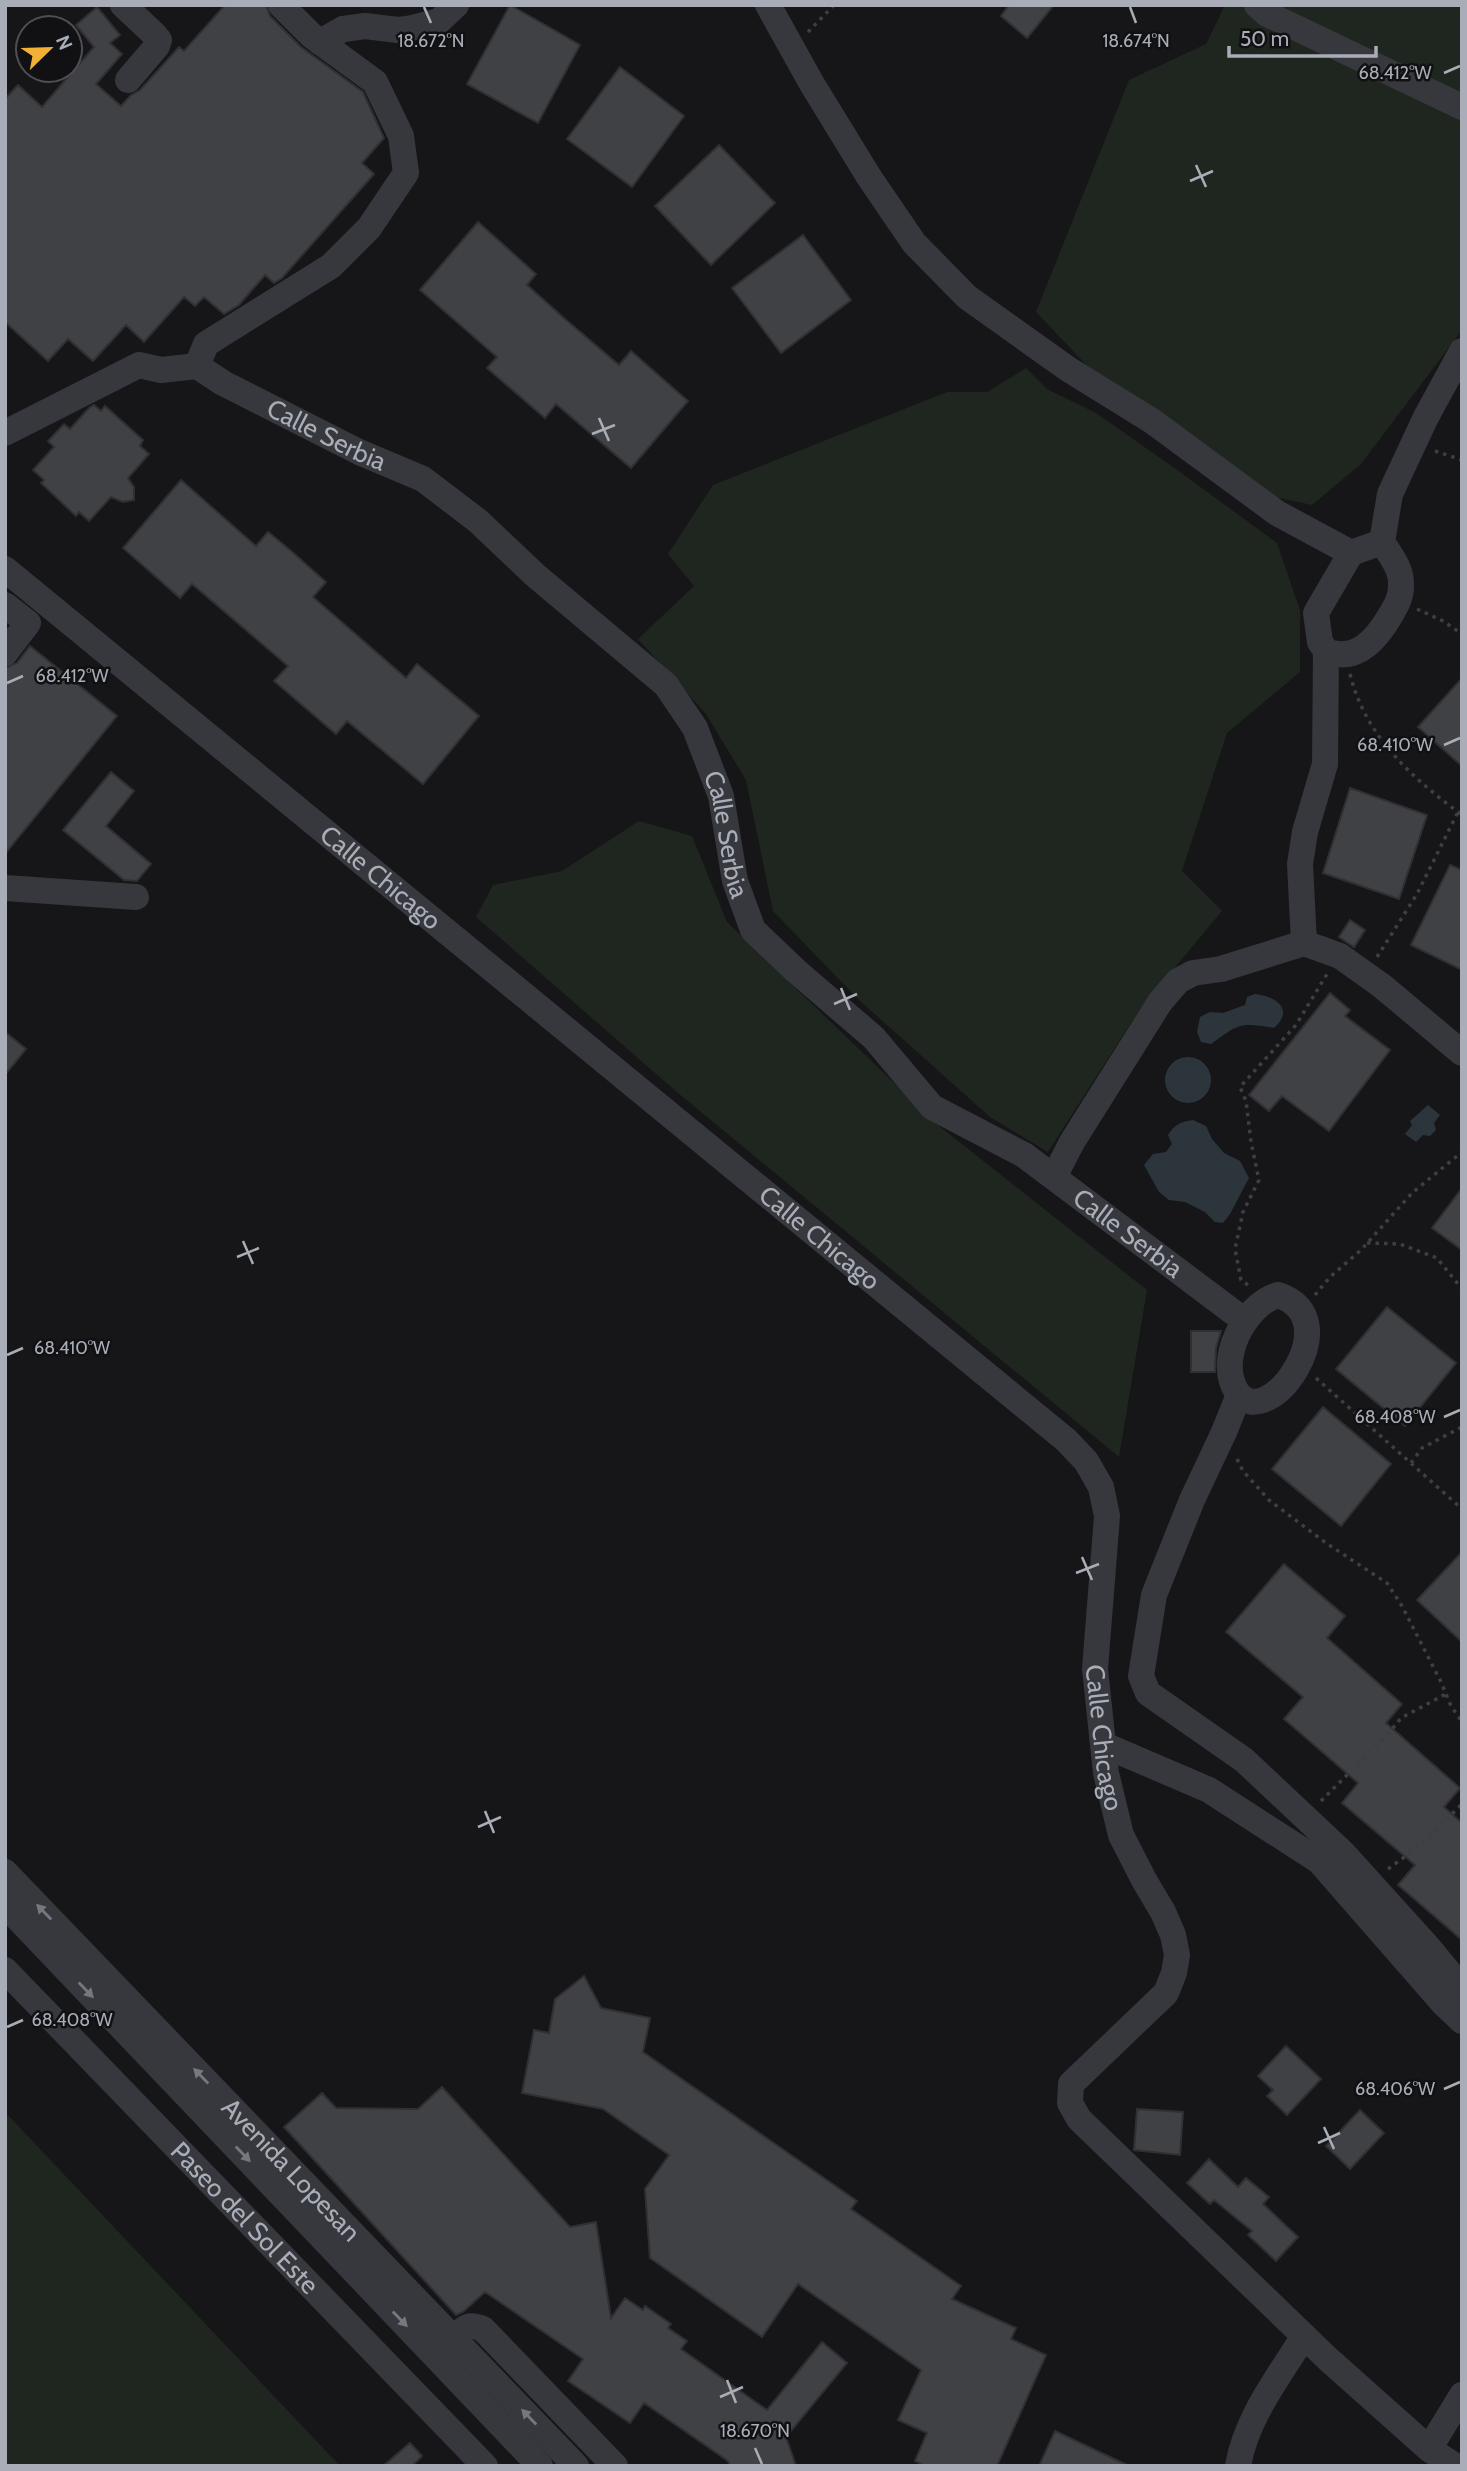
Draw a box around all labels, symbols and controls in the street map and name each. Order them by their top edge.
north arrow [14,14,84,84]
scale bar [1229,14,1376,58]
text: 50 m [1240,26,1289,51]
text: 18.672°N [398,30,465,52]
text: 18.674°N [1102,30,1170,52]
text: N [51,32,77,53]
text: 68.412°W [1359,62,1431,84]
street label: Calle Serbia [262,392,391,478]
text: 68.412°W [36,665,108,687]
text: 68.410°W [1357,734,1433,756]
street label: Calle Serbia [697,766,756,903]
street label: Calle Chicago [314,818,448,936]
street label: Calle Chicago [753,1179,887,1297]
street label: Calle Serbia [1067,1182,1190,1285]
text: 68.410°W [34,1337,110,1359]
text: 68.408°W [1354,1406,1436,1428]
street label: Calle Chicago [1079,1663,1131,1814]
one-way arrow [36,1904,52,1921]
one-way arrow [78,1981,95,1998]
text: 68.408°W [31,2009,113,2031]
one-way arrow [194,2068,210,2085]
text: 68.406°W [1355,2078,1435,2100]
street label: Avenida Lopesan [215,2091,367,2248]
street label: Paseo del Sol Este [164,2135,326,2301]
one-way arrow [235,2145,251,2163]
one-way arrow [391,2310,407,2327]
one-way arrow [521,2408,538,2425]
text: 18.670°N [720,2420,790,2442]

